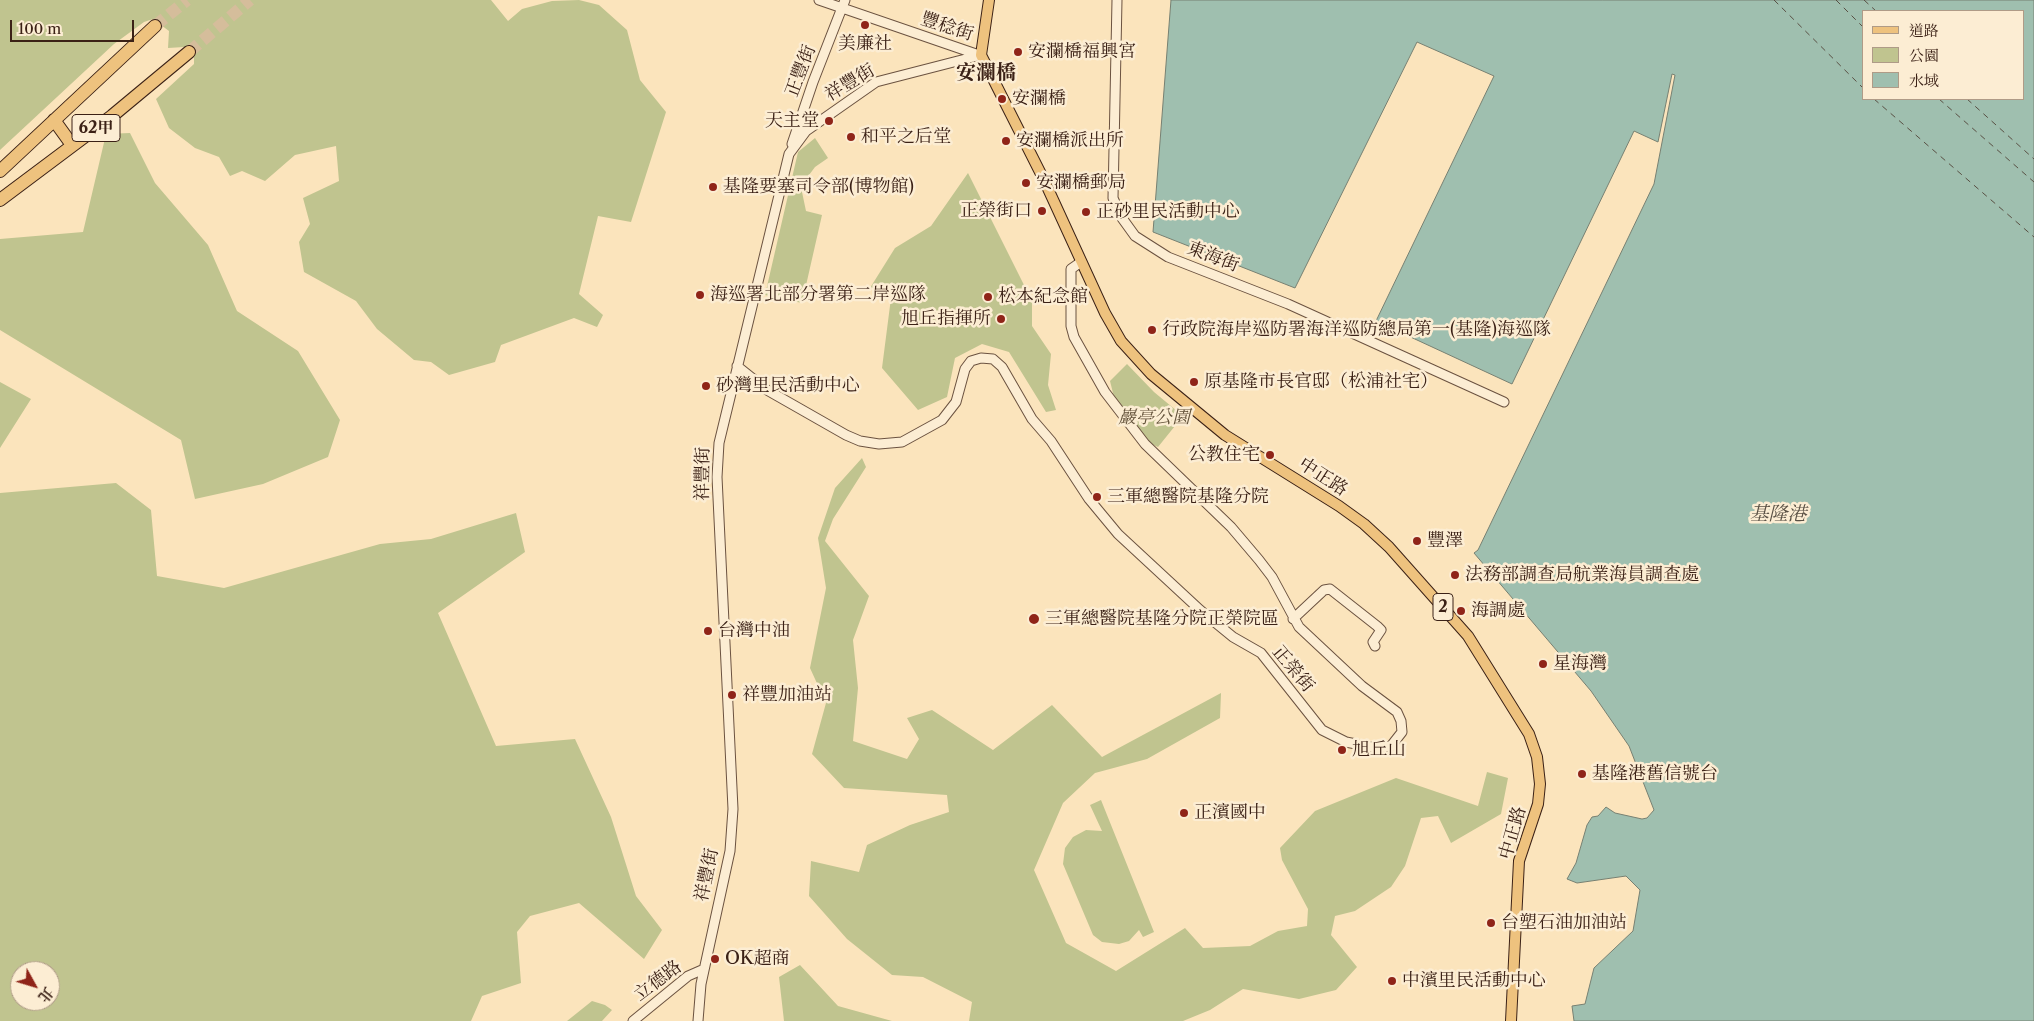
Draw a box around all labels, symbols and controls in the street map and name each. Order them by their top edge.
street label: 豐稔街 [918,8,976,46]
scale bar [12,10,136,42]
legend [1862,10,2024,100]
text: 100 m [18,19,61,38]
marker: 美廉社 [859,19,871,31]
text: 道路 [1909,21,1939,40]
place label: 美廉社 [838,33,892,55]
place label: 安瀾橋福興宮 [1028,41,1136,63]
street label: 正豐街 [781,42,821,100]
marker: 安瀾橋福興宮 [1012,46,1024,58]
text: 公園 [1909,46,1939,65]
street label: 祥豐街 [821,60,879,106]
district label: 安瀾橋 [956,61,1016,85]
text: 水域 [1909,71,1939,90]
place label: 安瀾橋 [1012,88,1066,110]
marker: 安瀾橋 [996,93,1008,105]
place label: 天主堂 [765,110,819,132]
road number: 62甲 [72,115,120,142]
marker: 天主堂 [823,115,835,127]
place label: 和平之后堂 [861,126,951,148]
place label: 安瀾橋派出所 [1016,130,1124,152]
marker: 和平之后堂 [845,131,857,143]
marker: 安瀾橋派出所 [1000,135,1012,147]
place label: 安瀾橋郵局 [1036,172,1126,194]
place label: 基隆要塞司令部(博物館) [723,176,914,198]
marker: 安瀾橋郵局 [1020,177,1032,189]
marker: 基隆要塞司令部(博物館) [707,181,719,193]
place label: 正榮街口 [960,200,1032,222]
place label: 正砂里民活動中心 [1096,201,1240,223]
marker: 正榮街口 [1036,205,1048,217]
marker: 正砂里民活動中心 [1080,206,1092,218]
street label: 東海街 [1184,237,1242,277]
place label: 海巡署北部分署第二岸巡隊 [710,284,926,306]
place label: 松本紀念館 [998,286,1088,308]
marker: 海巡署北部分署第二岸巡隊 [694,289,706,301]
marker: 松本紀念館 [982,291,994,303]
place label: 旭丘指揮所 [901,308,991,330]
marker: 旭丘指揮所 [995,313,1007,325]
place label: 行政院海岸巡防署海洋巡防總局第一(基隆)海巡隊 [1162,319,1551,341]
marker: 行政院海岸巡防署海洋巡防總局第一(基隆)海巡隊 [1146,324,1158,336]
place label: 原基隆市長官邸（松浦社宅） [1204,371,1438,393]
place label: 砂灣里民活動中心 [716,375,860,397]
marker: 原基隆市長官邸（松浦社宅） [1188,376,1200,388]
marker: 砂灣里民活動中心 [700,380,712,392]
park label: 巖亭公園 [1118,407,1190,429]
place label: 公教住宅 [1188,444,1260,466]
street label: 祥豐街 [692,447,714,501]
marker: 公教住宅 [1264,449,1276,461]
street label: 中正路 [1294,453,1352,501]
place label: 三軍總醫院基隆分院 [1107,486,1269,508]
marker: 三軍總醫院基隆分院 [1091,491,1103,503]
water label: 基隆港 [1750,504,1806,526]
place label: 豐澤 [1427,530,1463,552]
marker: 豐澤 [1411,535,1423,547]
place label: 法務部調查局航業海員調查處 [1465,564,1699,586]
marker: 法務部調查局航業海員調查處 [1449,569,1461,581]
road number: 2 [1433,594,1453,620]
place label: 海調處 [1471,600,1525,622]
marker: 海調處 [1455,605,1467,617]
place label: 三軍總醫院基隆分院正榮院區 [1045,608,1279,630]
marker: 三軍總醫院基隆分院正榮院區 [1027,612,1041,626]
place label: 台灣中油 [718,620,790,642]
marker: 台灣中油 [702,625,714,637]
street label: 正榮街 [1267,641,1319,697]
place label: 星海灣 [1553,653,1607,675]
marker: 星海灣 [1537,658,1549,670]
place label: 祥豐加油站 [742,684,832,706]
marker: 祥豐加油站 [726,689,738,701]
place label: 旭丘山 [1352,739,1406,761]
marker: 旭丘山 [1336,744,1348,756]
place label: 基隆港舊信號台 [1592,763,1718,785]
marker: 基隆港舊信號台 [1576,768,1588,780]
place label: 正濱國中 [1194,802,1266,824]
street label: 中正路 [1495,804,1531,862]
marker: 正濱國中 [1178,807,1190,819]
street label: 祥豐街 [691,846,723,904]
place label: 台塑石油加油站 [1501,912,1627,934]
marker: 台塑石油加油站 [1485,917,1497,929]
place label: OK超商 [725,948,790,970]
marker: OK超商 [709,953,721,965]
street label: 立德路 [630,956,686,1006]
north arrow [10,961,60,1011]
place label: 中濱里民活動中心 [1402,970,1546,992]
marker: 中濱里民活動中心 [1386,975,1398,987]
text: 北 [34,984,57,1006]

